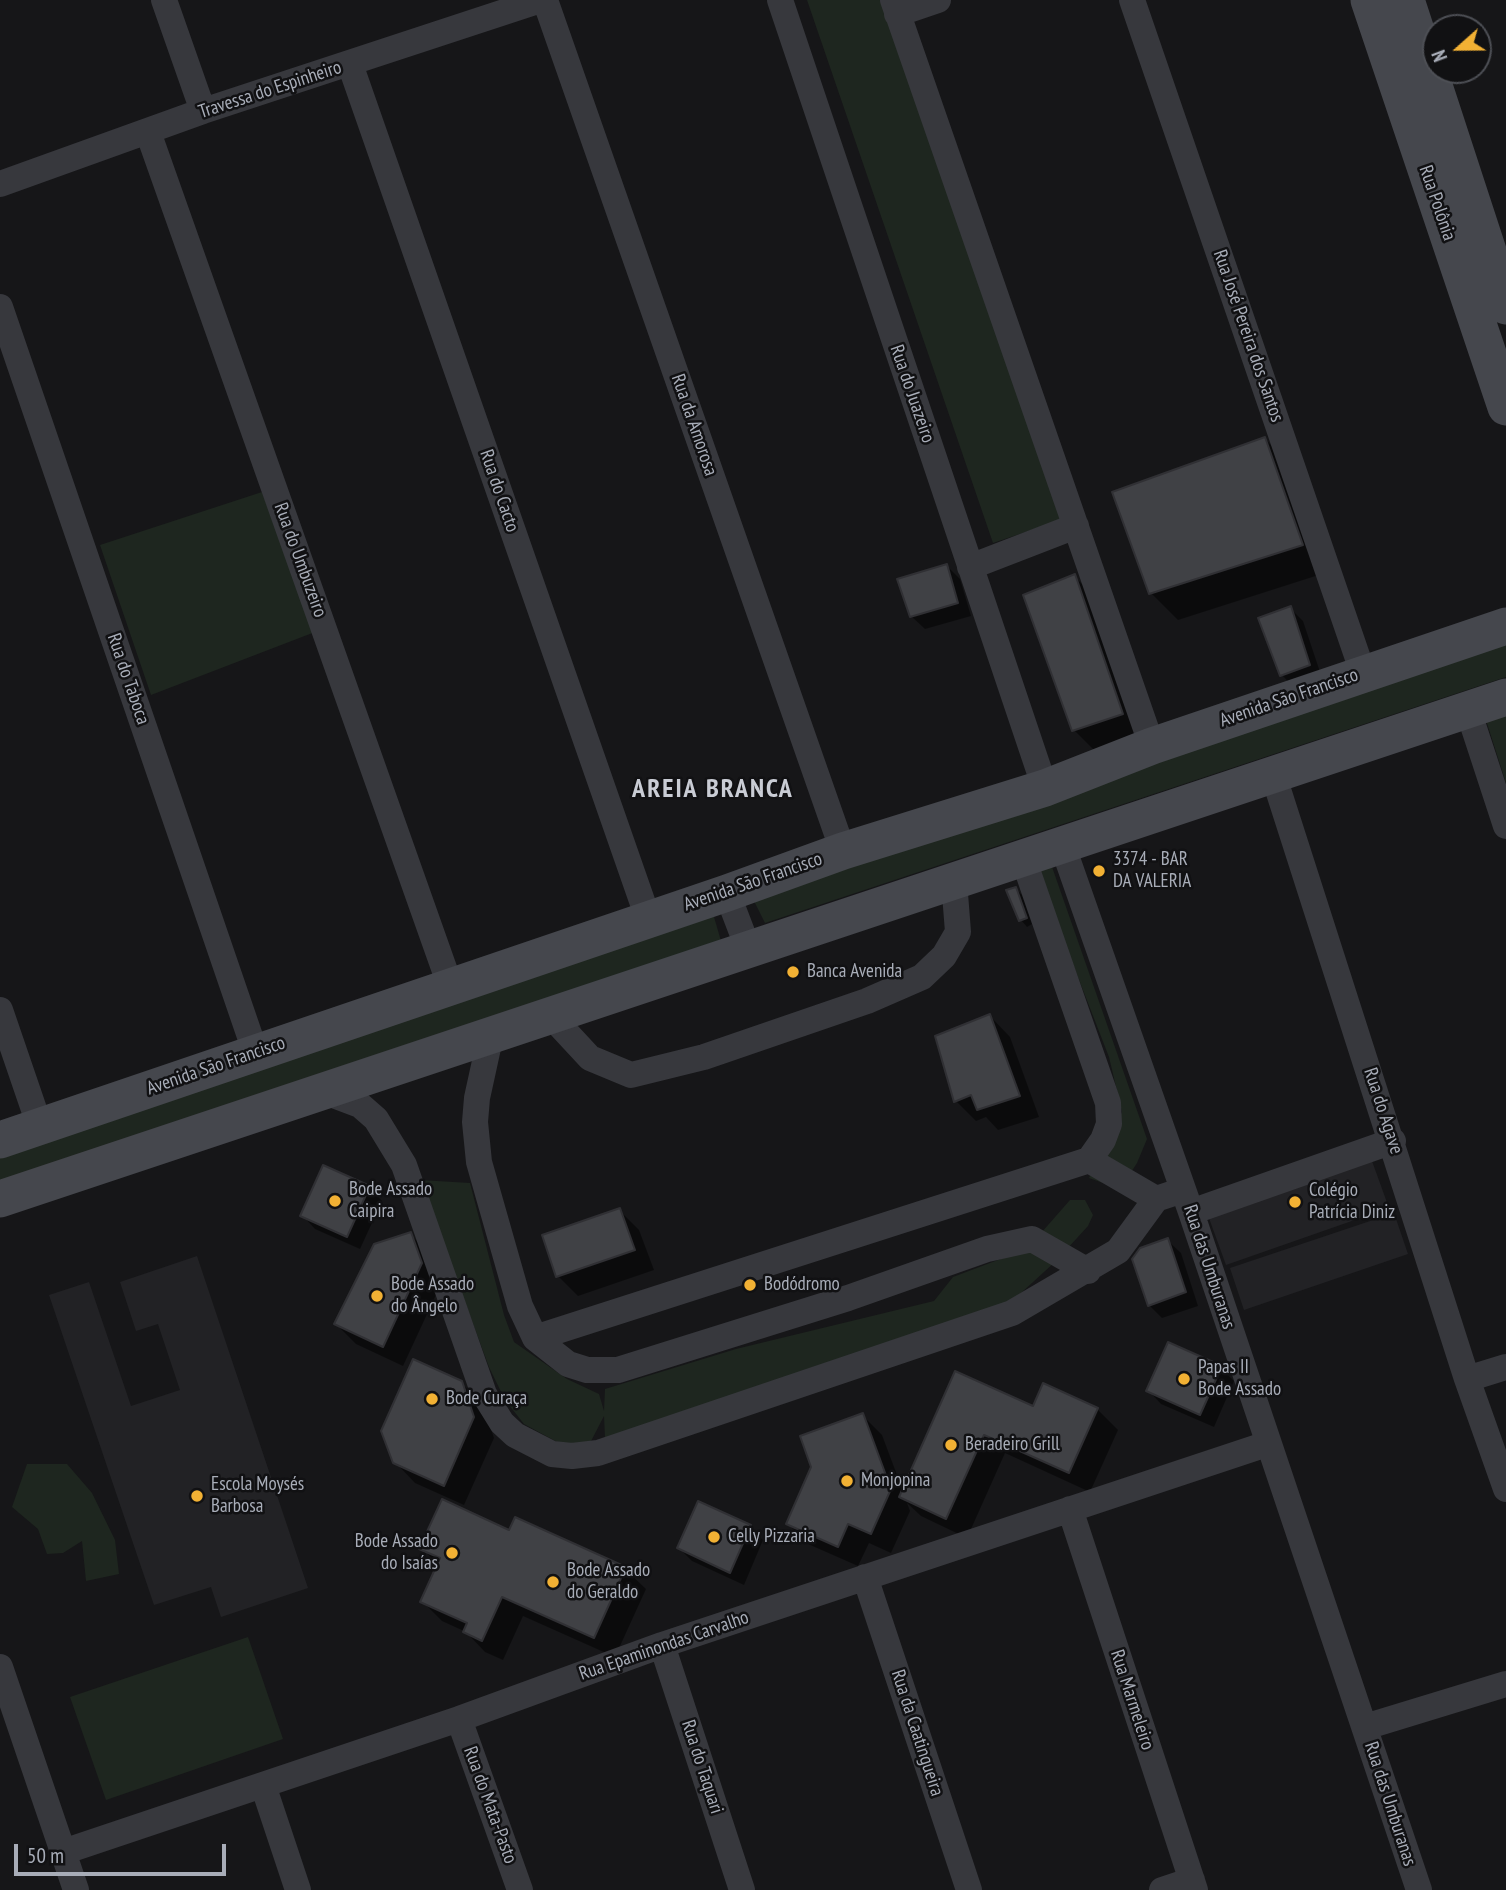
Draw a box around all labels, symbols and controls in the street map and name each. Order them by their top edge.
north arrow [1422,14,1492,84]
text: N [1426,47,1452,65]
street label: Travessa do Espinheiro [196,56,344,124]
street label: Rua Polônia [1414,162,1460,244]
street label: Rua José Pereira dos Santos [1208,247,1288,425]
street label: Rua do Juazeiro [885,342,939,446]
street label: Rua da Amorosa [666,371,722,479]
street label: Rua do Cacto [474,447,524,535]
street label: Rua do Umbuzeiro [269,500,331,620]
street label: Rua do Taboca [102,630,154,728]
street label: Avenida São Francisco [1217,664,1361,732]
district label: AREIA BRANCA [634,774,792,806]
street label: Avenida São Francisco [681,848,825,916]
place label: 3374 - BAR DA VALERIA [1113,849,1191,893]
marker: 3374 - BAR DA VALERIA [1091,863,1107,879]
place label: Banca Avenida [807,961,902,983]
marker: Banca Avenida [785,964,801,980]
street label: Avenida São Francisco [144,1032,288,1100]
street label: Rua do Agave [1358,1065,1408,1157]
place label: Bode Assado Caipira [349,1179,432,1223]
place label: Colégio Patrícia Diniz [1309,1180,1395,1224]
marker: Bode Assado Caipira [327,1193,343,1209]
marker: Colégio Patrícia Diniz [1287,1194,1303,1210]
street label: Rua das Umburanas [1178,1202,1240,1332]
place label: Bode Assado do Ângelo [391,1274,474,1318]
place label: Bodódromo [764,1274,840,1296]
marker: Bodódromo [742,1277,758,1293]
marker: Bode Assado do Ângelo [369,1288,385,1304]
place label: Papas II Bode Assado [1198,1357,1281,1401]
marker: Papas II Bode Assado [1176,1371,1192,1387]
place label: Bode Curaça [446,1388,527,1410]
marker: Bode Curaça [424,1391,440,1407]
place label: Beradeiro Grill [965,1434,1060,1456]
marker: Beradeiro Grill [943,1437,959,1453]
place label: Monjopina [861,1470,930,1492]
marker: Monjopina [839,1473,855,1489]
place label: Escola Moysés Barbosa [211,1474,304,1518]
marker: Escola Moysés Barbosa [189,1488,205,1504]
place label: Celly Pizzaria [728,1526,815,1548]
marker: Celly Pizzaria [706,1529,722,1545]
place label: Bode Assado do Isaías [355,1531,438,1575]
marker: Bode Assado do Isaías [444,1545,460,1561]
place label: Bode Assado do Geraldo [567,1560,650,1604]
marker: Bode Assado do Geraldo [545,1574,561,1590]
street label: Rua Epaminondas Carvalho [576,1606,752,1686]
street label: Rua Marmeleiro [1105,1647,1159,1753]
street label: Rua da Caatingueira [886,1667,948,1799]
street label: Rua do Taquari [676,1717,728,1817]
street label: Rua das Umburanas [1359,1739,1421,1869]
street label: Rua do Mata-Pasto [458,1743,522,1867]
scale bar [18,1830,229,1874]
text: 50 m [27,1842,64,1869]

